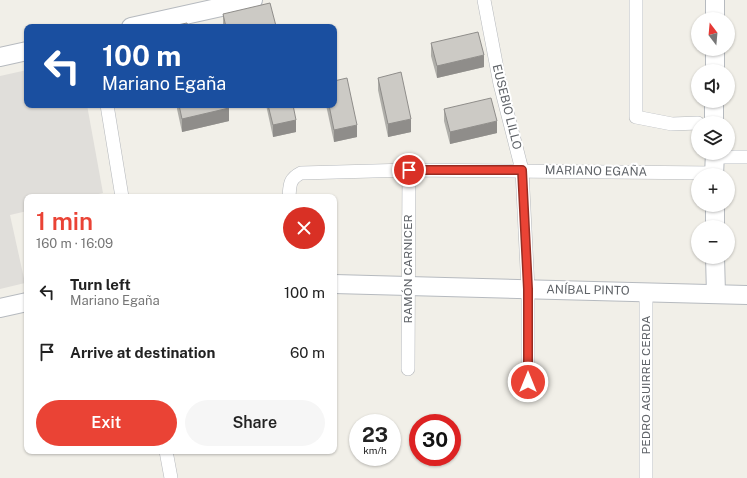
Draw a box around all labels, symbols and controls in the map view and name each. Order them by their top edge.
north arrow [691,12,735,56]
map controls [691,12,735,264]
text: 100 m [102,39,181,72]
icon: left [36,40,88,92]
street label: EUSEBIO LILLO [490,63,524,151]
button: sound [691,64,735,108]
text: Mariano Egaña [102,73,226,94]
button: layers [691,116,735,160]
pin [392,153,426,187]
icon: arrive [398,159,420,181]
street label: MARIANO EGAÑA [545,163,648,179]
button: + [691,168,735,212]
text: 1 min [36,207,93,235]
button: close [283,207,325,249]
street label: RAMÓN CARNICER [401,214,415,324]
button: − [691,220,735,264]
text: 160 m · 16:09 [36,236,113,251]
text: Turn left [70,276,131,293]
icon: left [36,281,58,303]
street label: ANÍBAL PINTO [546,282,630,298]
text: 100 m [284,284,325,301]
text: Mariano Egaña [70,293,160,308]
street label: PEDRO AGUIRRE CERDA [639,315,653,454]
icon: arrive [36,341,58,363]
text: Arrive at destination [70,344,215,361]
text: 60 m [290,344,325,361]
position arrow [507,361,549,403]
button: Exit [36,400,177,446]
button: Share [185,400,325,446]
speed limit sign: 30 [409,414,461,466]
text: 23 [362,423,388,447]
text: km/h [363,444,387,456]

